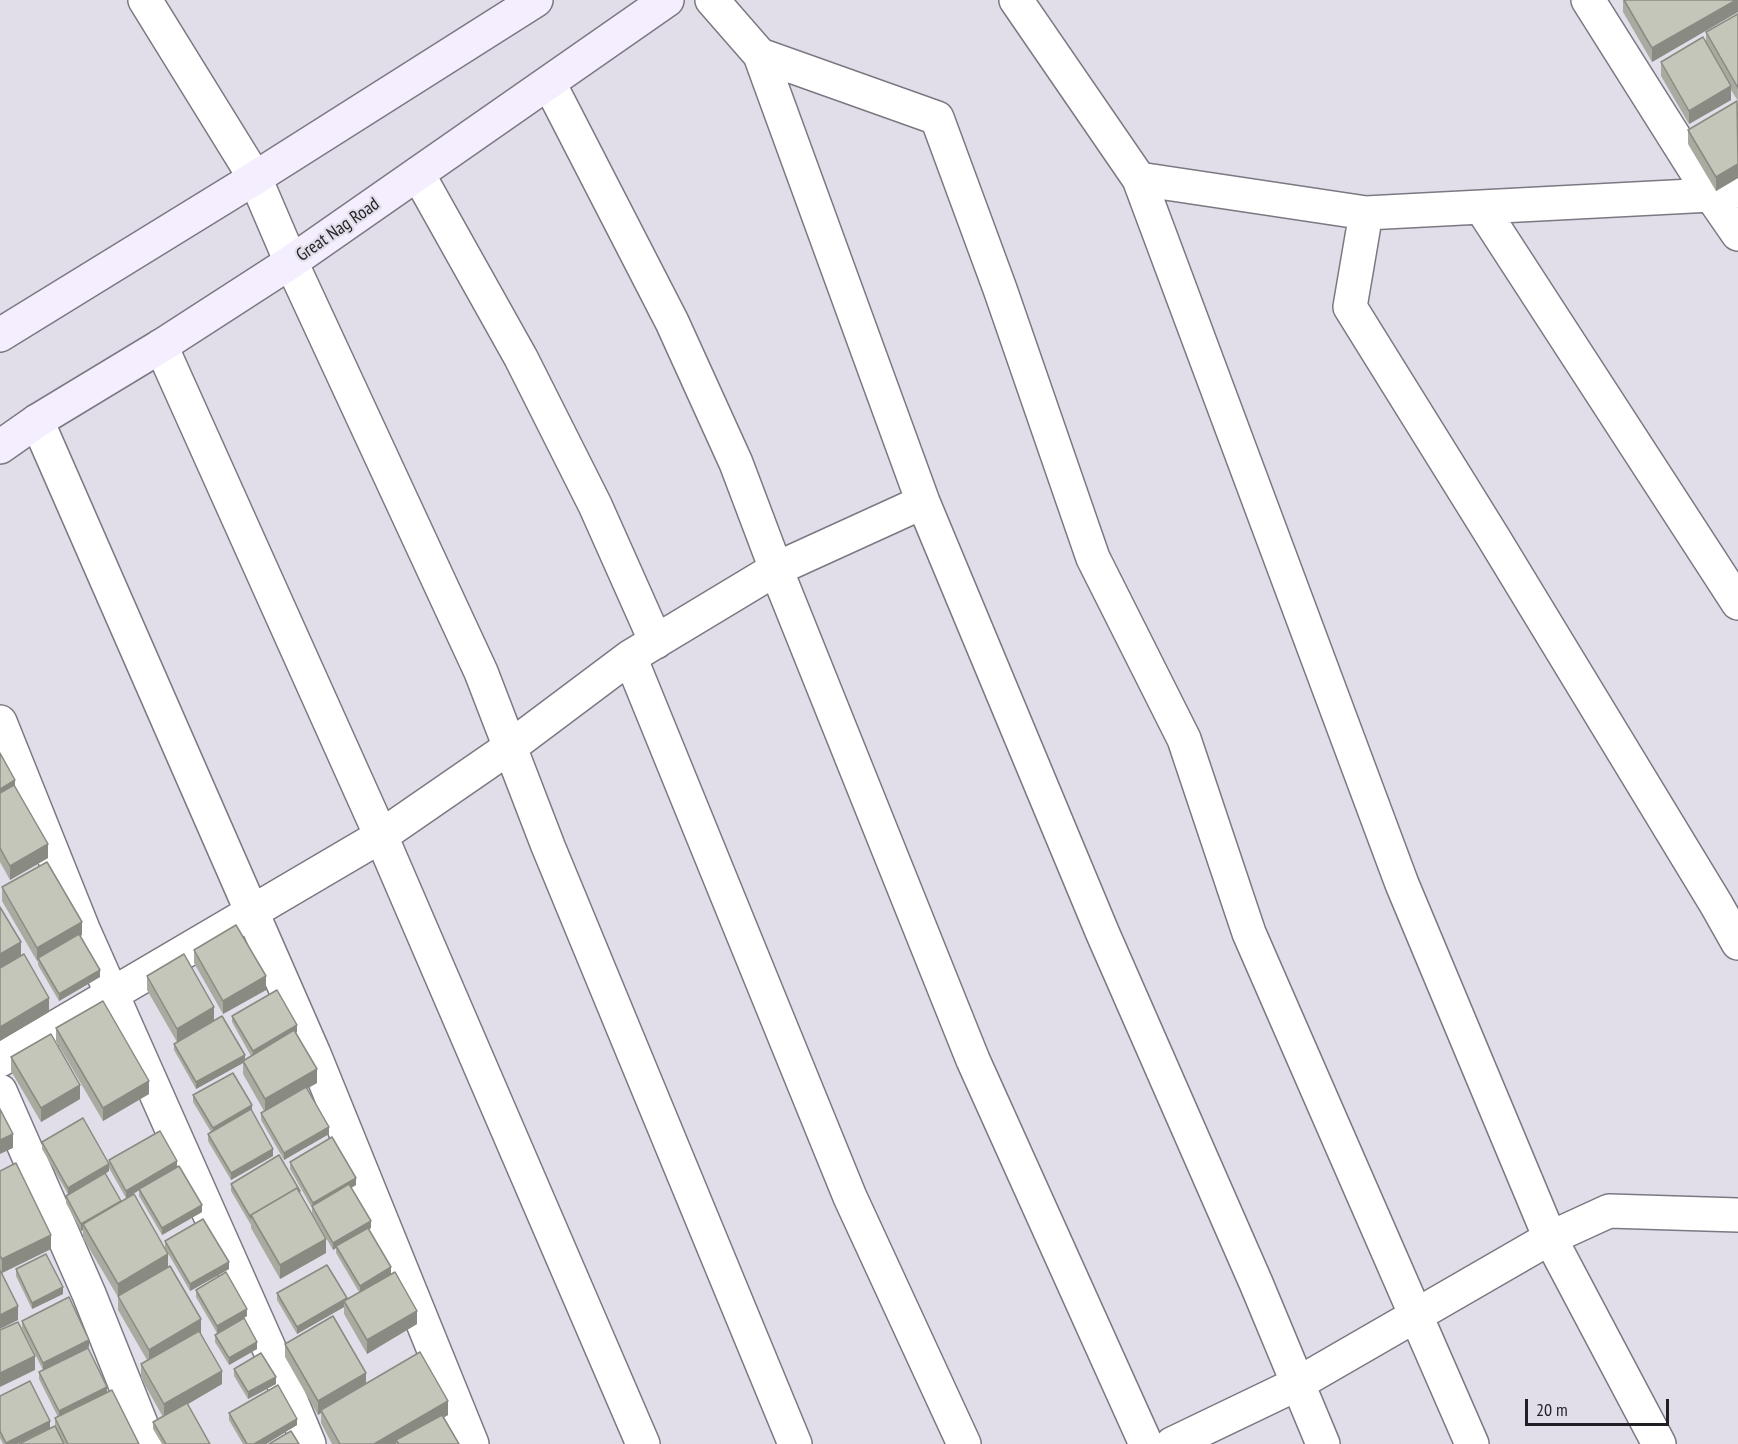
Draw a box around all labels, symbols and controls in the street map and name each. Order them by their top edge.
street label: Great Nag Road [292,194,384,266]
scale bar [1528,1387,1672,1425]
text: 20 m [1536,1398,1568,1421]

